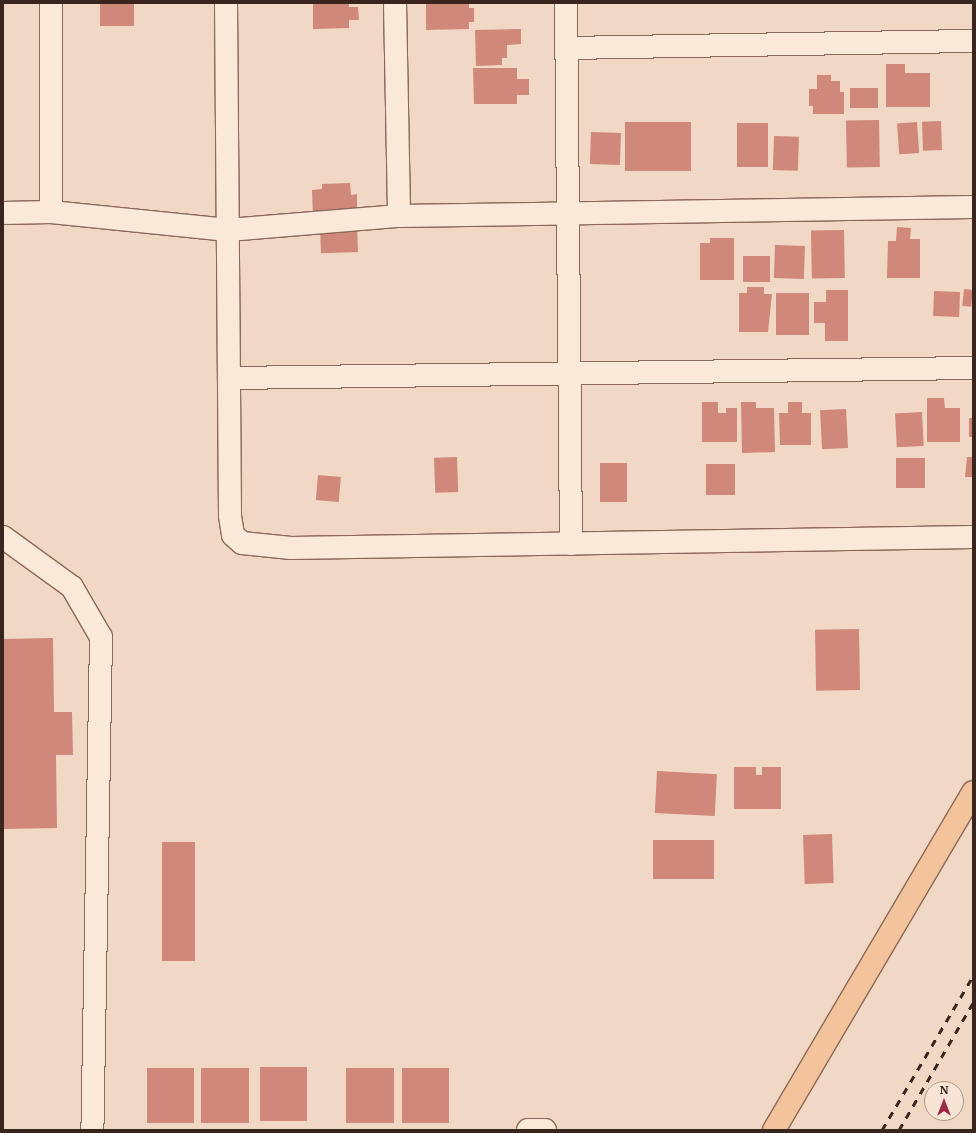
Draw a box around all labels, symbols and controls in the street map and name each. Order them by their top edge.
north arrow [924,1081,964,1121]
text: N [940,1083,948,1097]

